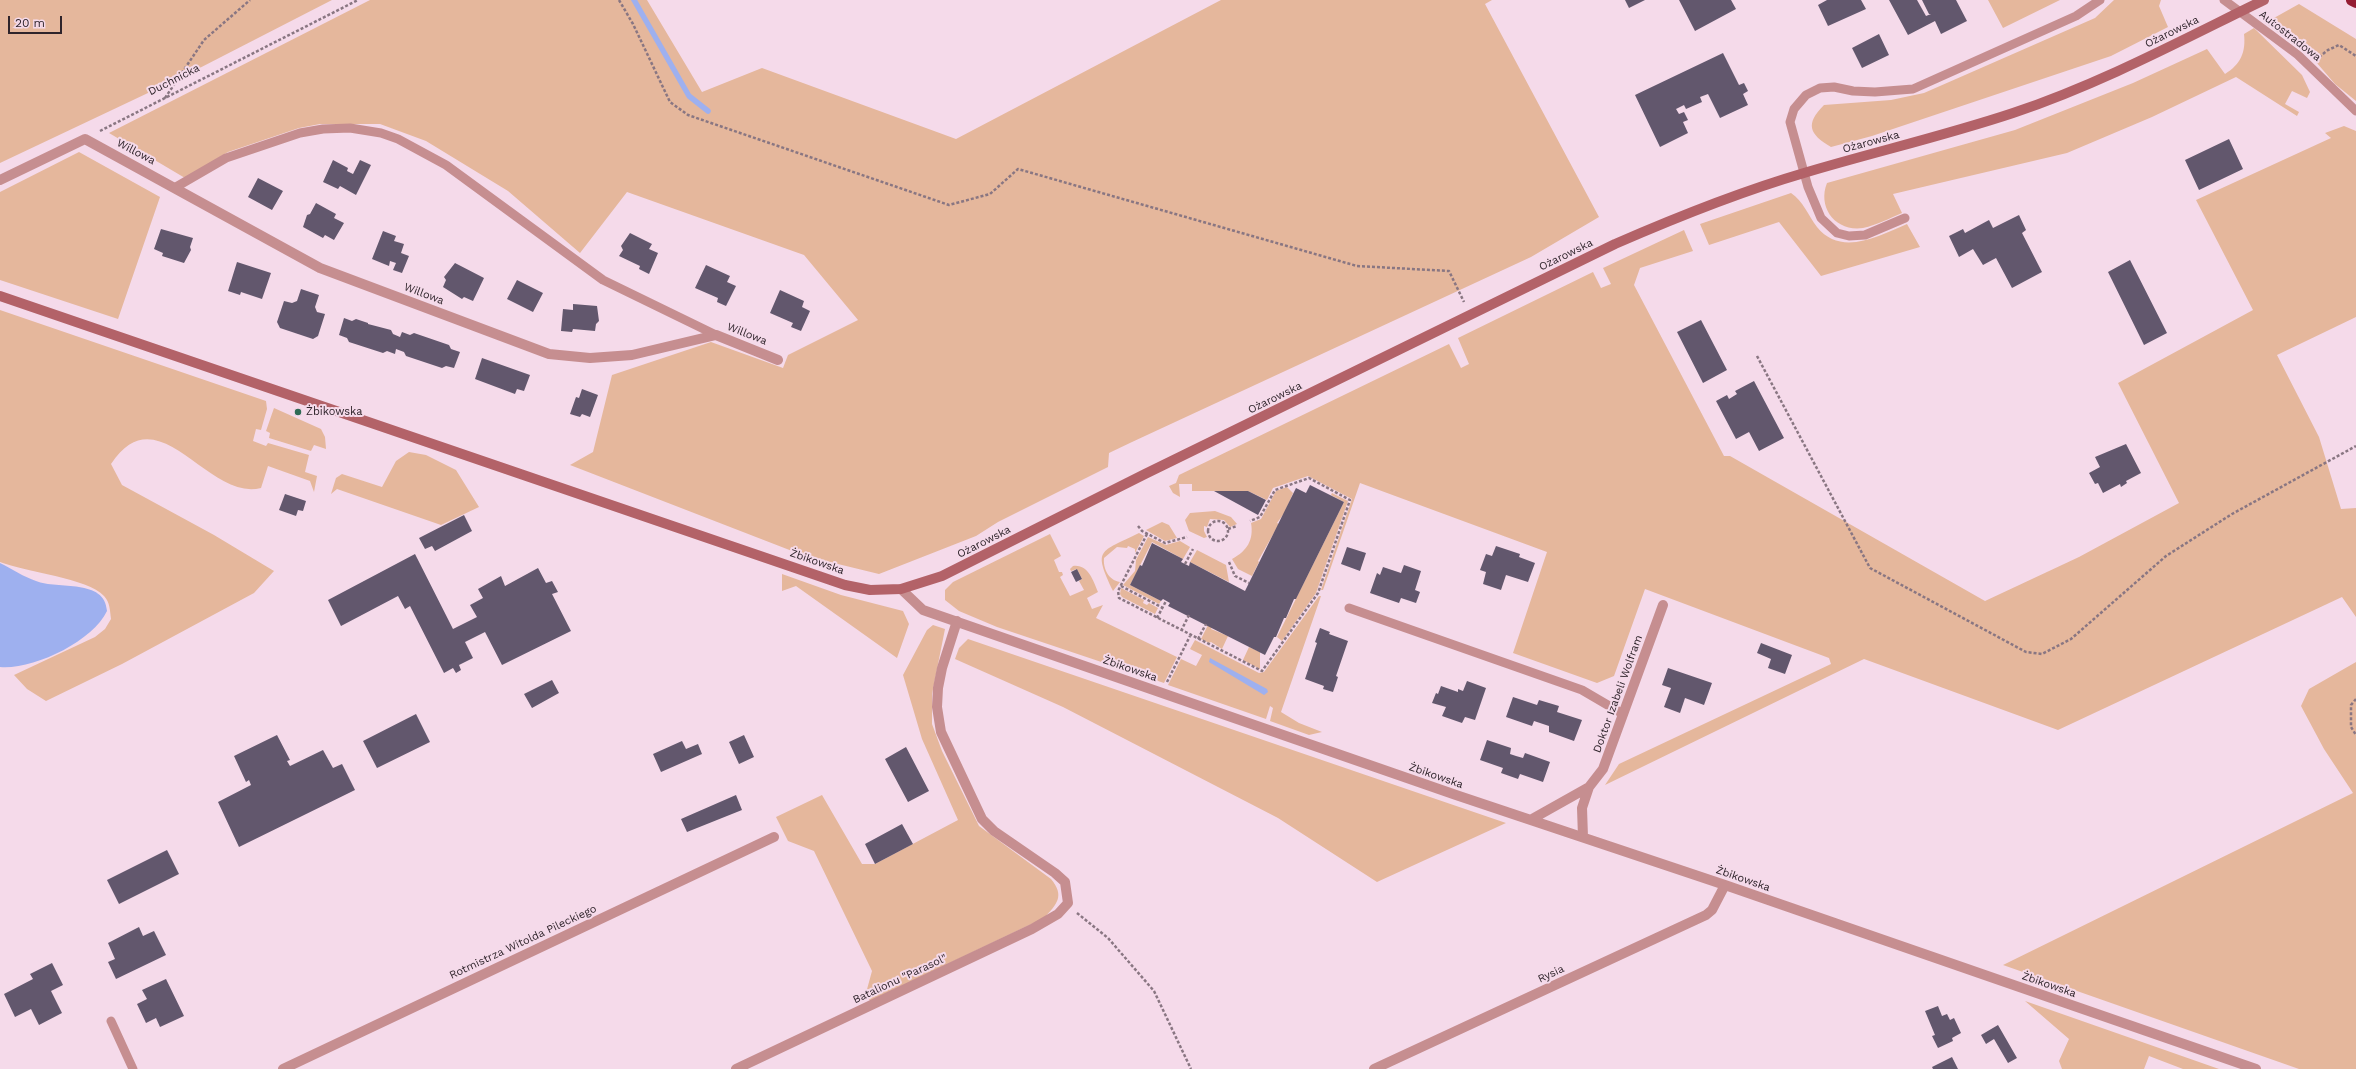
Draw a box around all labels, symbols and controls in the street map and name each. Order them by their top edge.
scale bar [10,8,64,34]
street label: Autostradowa [2256,8,2324,64]
street label: Ożarowska [2143,13,2201,51]
text: 20 m [15,16,45,30]
street label: Duchnicka [146,61,202,99]
street label: Ożarowska [1841,128,1901,156]
street label: Willowa [114,136,158,168]
street label: Ożarowska [1537,236,1595,274]
street label: Willowa [402,280,446,308]
street label: Willowa [725,320,769,348]
street label: Ożarowska [1246,379,1304,417]
place label: Żbikowska [306,405,362,419]
marker: Żbikowska [293,407,303,417]
street label: Ożarowska [955,523,1013,561]
street label: Żbikowska [788,547,846,577]
street label: Doktor Izabeli Wolfram [1591,633,1645,755]
street label: Żbikowska [1101,654,1159,684]
street label: Żbikowska [1407,761,1465,791]
street label: Żbikowska [1714,864,1772,894]
street label: Rotmistrza Witolda Pileckiego [447,902,599,982]
street label: Batalionu "Parasol" [851,951,949,1007]
street label: Rysia [1536,962,1566,986]
street label: Żbikowska [2020,970,2078,1000]

